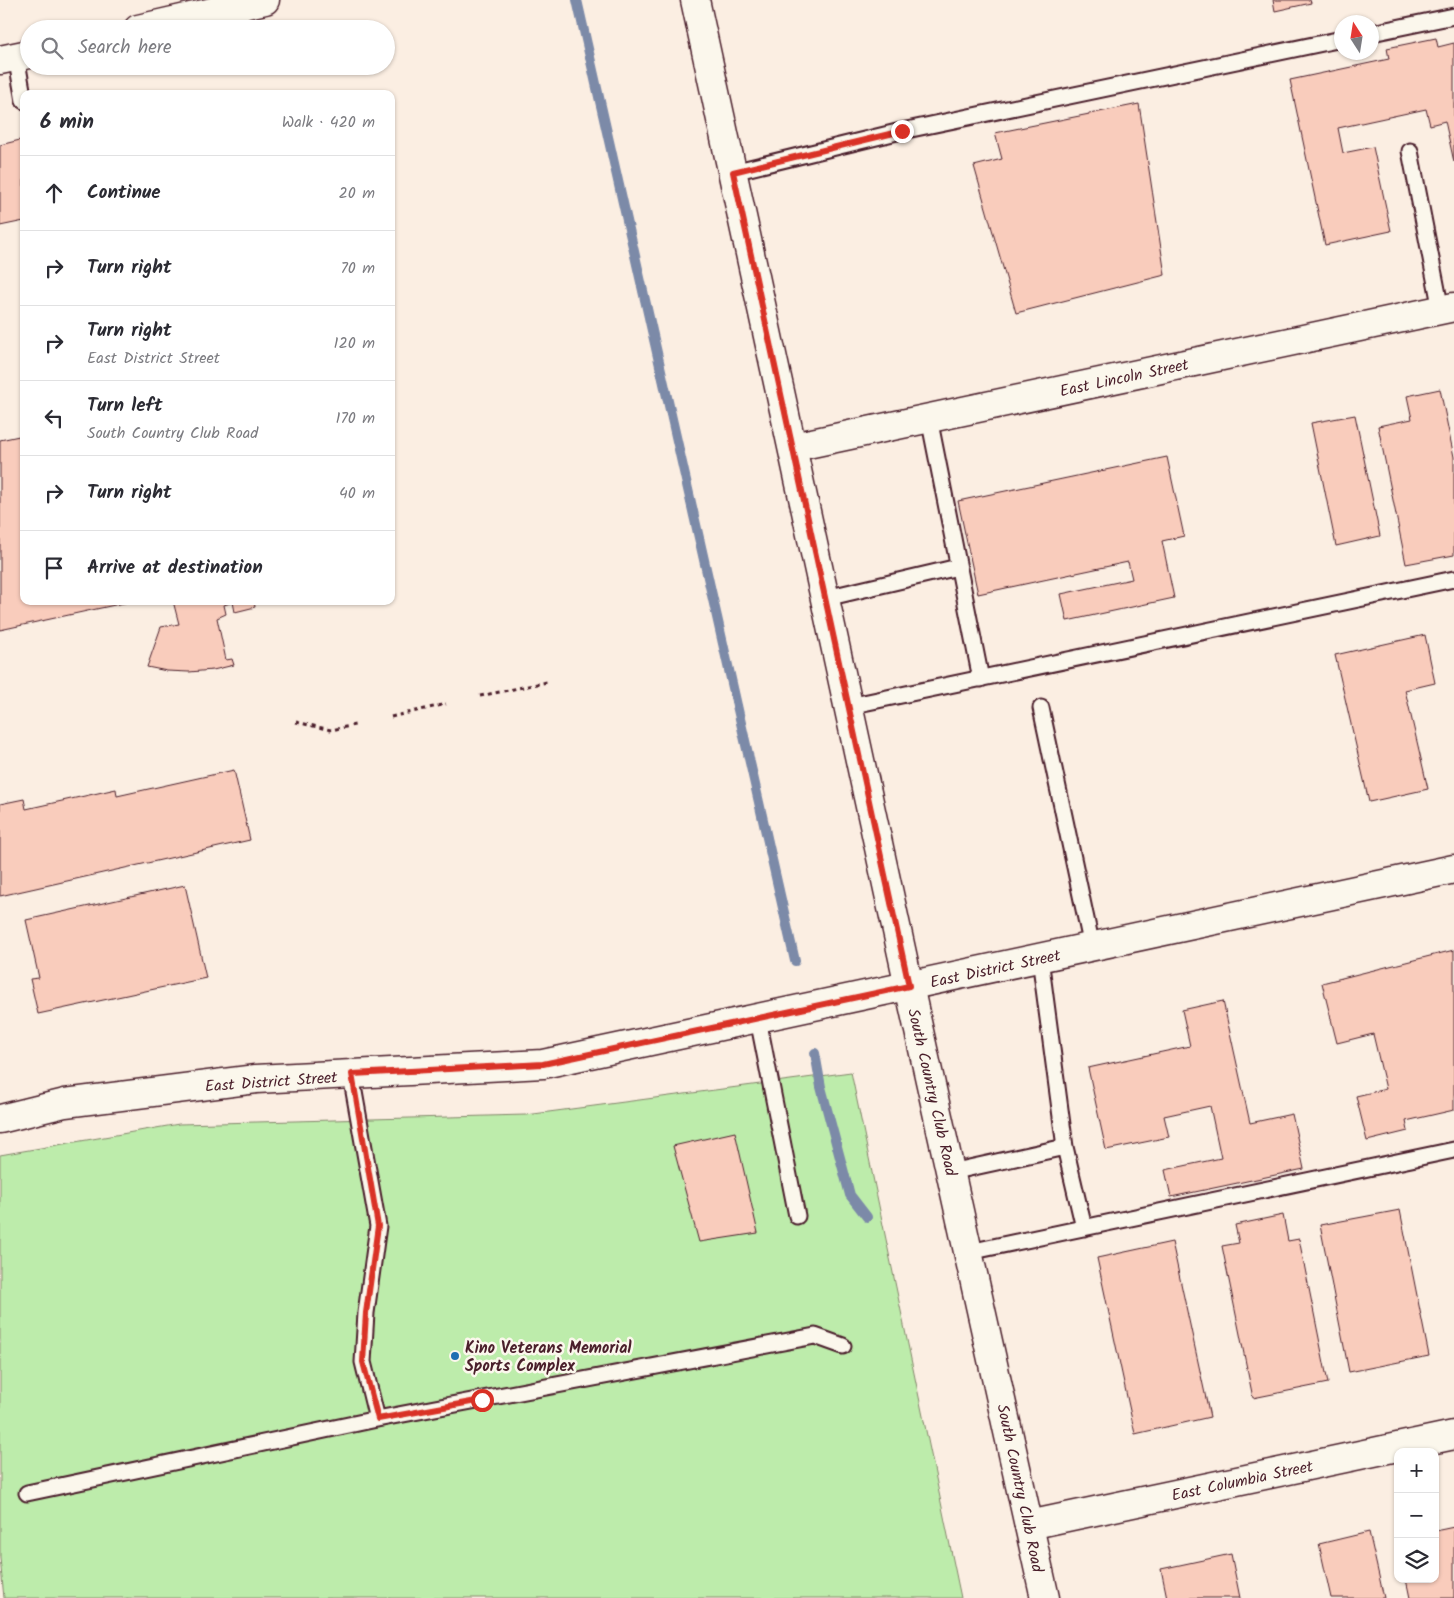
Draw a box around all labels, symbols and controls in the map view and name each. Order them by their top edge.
north arrow [1334,15,1379,60]
search box [20,20,395,75]
text: Search here [78,33,172,63]
icon: search [38,34,66,62]
text: 6 min [40,106,94,139]
text: Walk · 420 m [282,110,375,135]
route end [891,120,914,143]
text: Continue [87,178,160,208]
icon: ahead [40,179,68,207]
text: 20 m [339,181,375,206]
text: Turn right [87,253,172,283]
icon: right [40,254,68,282]
text: 70 m [340,256,375,281]
text: Turn right [87,316,172,346]
icon: right [40,329,68,357]
text: 120 m [334,331,375,356]
text: East District Street [87,346,220,371]
street label: East Lincoln Street [1058,352,1192,404]
text: Turn left [87,391,162,421]
icon: left [40,404,68,432]
text: 170 m [335,406,375,431]
text: South Country Club Road [87,421,258,446]
text: Turn right [87,478,172,508]
icon: right [40,479,68,507]
text: 40 m [339,481,375,506]
text: Arrive at destination [87,553,263,583]
icon: arrive [40,554,68,582]
street label: East District Street [928,943,1064,996]
street label: South Country Club Road [900,1006,963,1180]
street label: East District Street [204,1065,339,1100]
place label: Kino Veterans Memorial Sports Complex [465,1336,632,1379]
marker: Kino Veterans Memorial Sports Complex [449,1350,461,1362]
route start [471,1389,494,1412]
street label: South Country Club Road [990,1402,1050,1576]
map controls [1394,1448,1439,1583]
button: + [1394,1448,1439,1493]
street label: East Columbia Street [1169,1454,1316,1509]
button: − [1394,1493,1439,1538]
button: layers [1394,1538,1439,1583]

